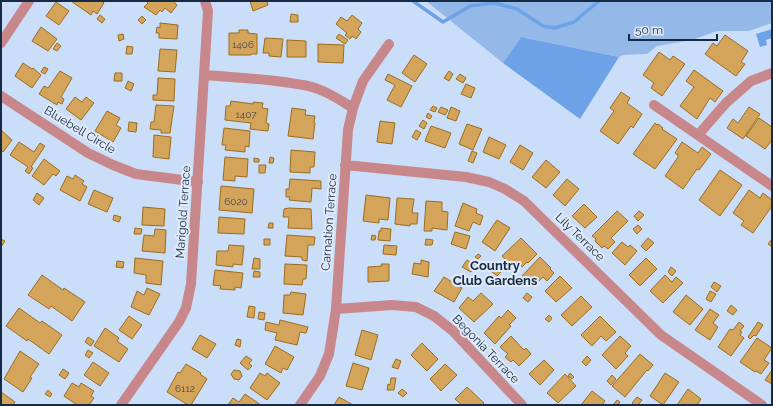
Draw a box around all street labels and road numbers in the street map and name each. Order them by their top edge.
street label: Bluebell Circle [42,103,118,157]
street label: Marigold Terrace [173,165,193,259]
street label: Carnation Terrace [319,173,339,271]
street label: Lily Terrace [552,210,608,264]
street label: Begonia Terrace [450,312,522,386]

